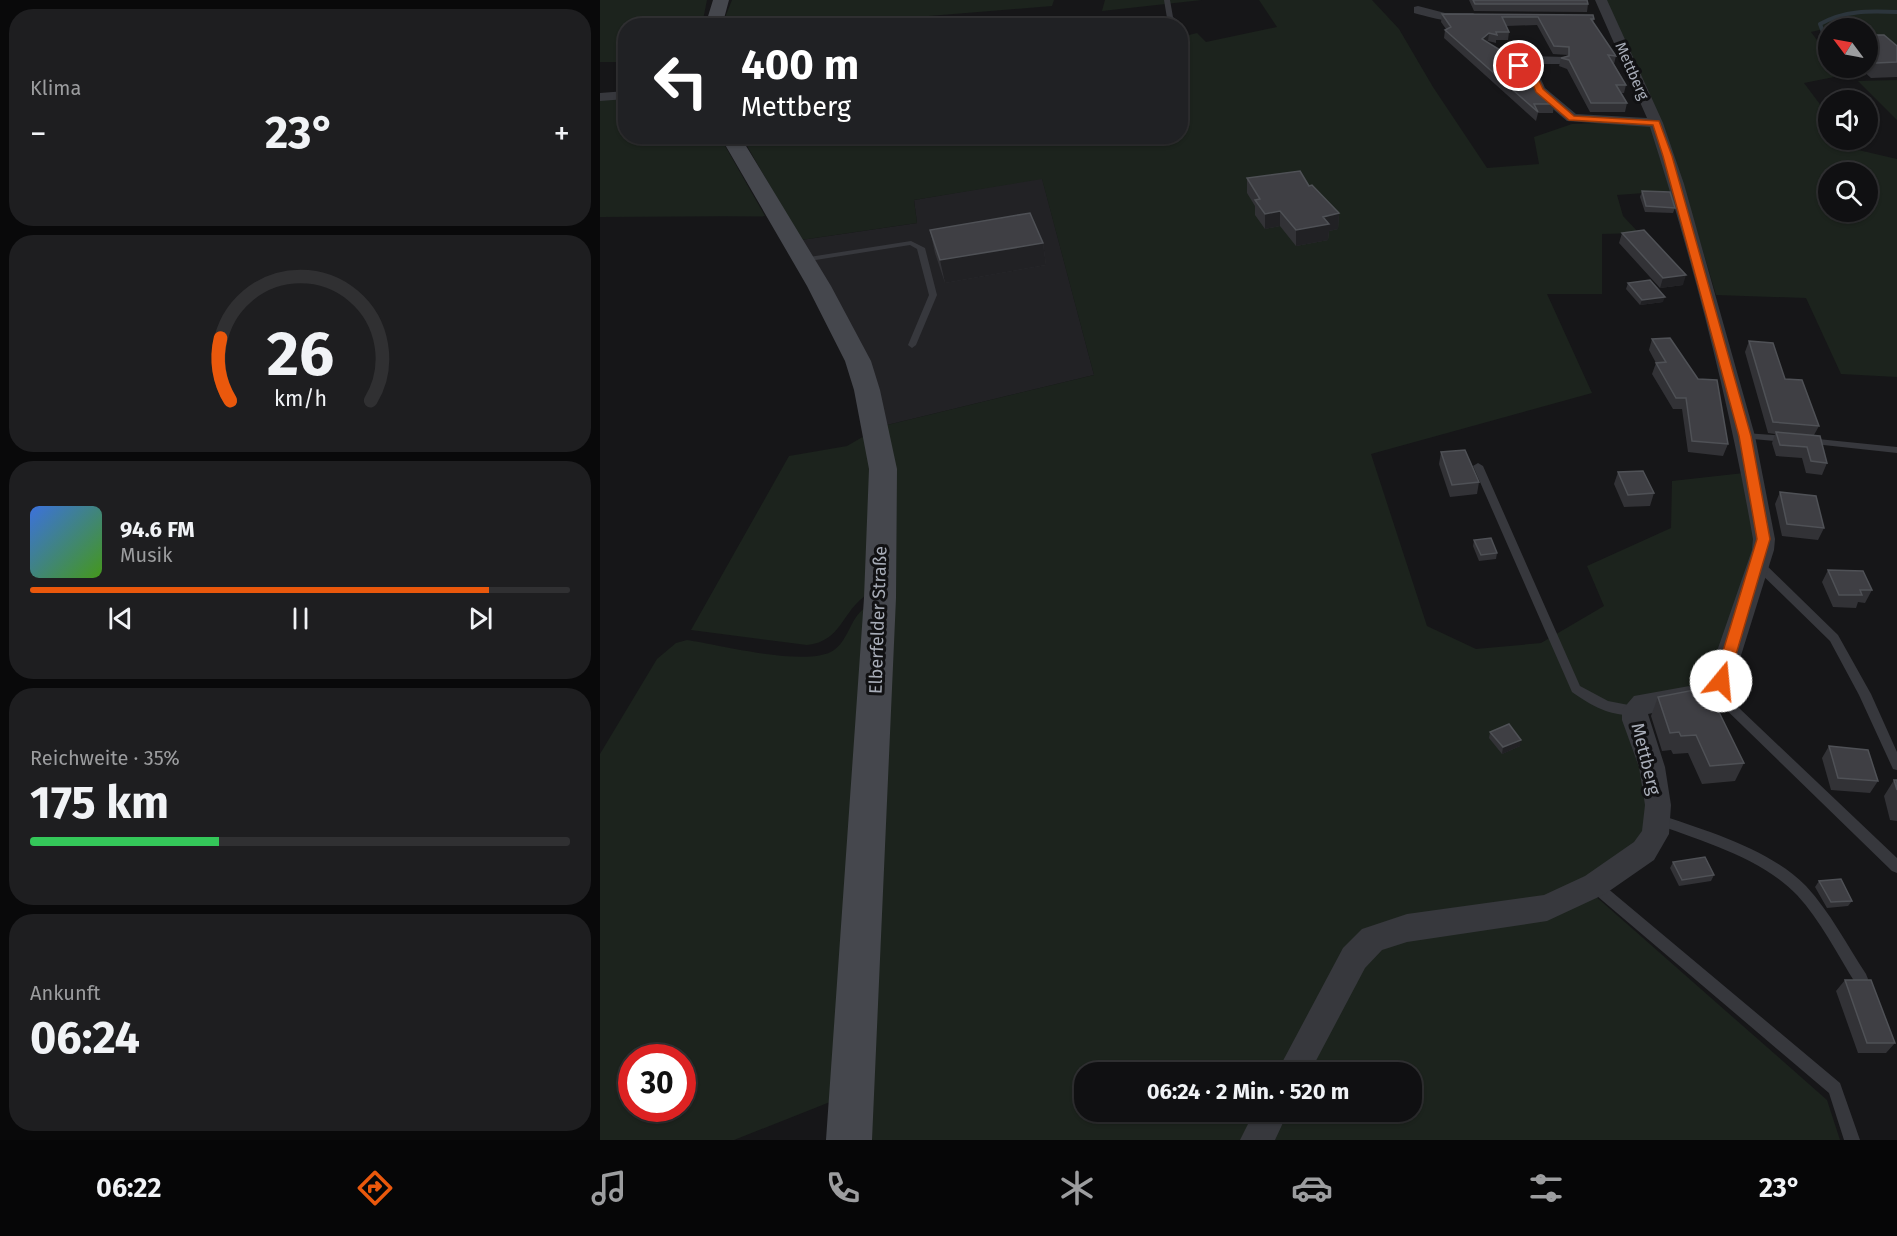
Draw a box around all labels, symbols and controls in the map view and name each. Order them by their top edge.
north arrow [1818,18,1878,78]
map controls [1818,18,1878,222]
street label: Mettberg [1611,39,1653,103]
text: 400 m [741,40,859,90]
pin [1493,40,1544,91]
icon: left [642,42,720,120]
icon: arrive [1502,49,1535,82]
text: Klima [30,76,81,100]
button: sound [1818,90,1878,150]
text: Mettberg [741,91,851,123]
text: 23° [265,106,335,160]
text: − [30,114,47,154]
text: + [554,114,570,154]
button: search [1818,162,1878,222]
text: 26 [266,317,334,392]
text: km/h [273,386,327,412]
text: 94.6 FM [120,516,195,543]
text: Musik [120,543,172,567]
street label: Elberfelder Straße [864,546,892,694]
icon: previous [104,602,137,635]
icon: pause [284,602,317,635]
icon: next [464,602,497,635]
position arrow [1689,649,1753,713]
street label: Mettberg [1626,721,1666,798]
text: Reichweite · 35% [30,746,180,770]
text: 175 km [30,776,169,830]
text: Ankunft [30,981,101,1005]
text: 06:24 [30,1011,140,1065]
speed limit sign: 30 [618,1044,696,1122]
text: 06:24 · 2 Min. · 520 m [1147,1078,1349,1105]
icon: directions [354,1167,396,1209]
icon: music [588,1167,630,1209]
icon: phone [822,1167,864,1209]
icon: climate [1056,1167,1098,1209]
icon: car [1291,1167,1333,1209]
icon: filters [1525,1167,1567,1209]
text: 06:22 [96,1172,162,1204]
text: 23° [1759,1172,1801,1204]

